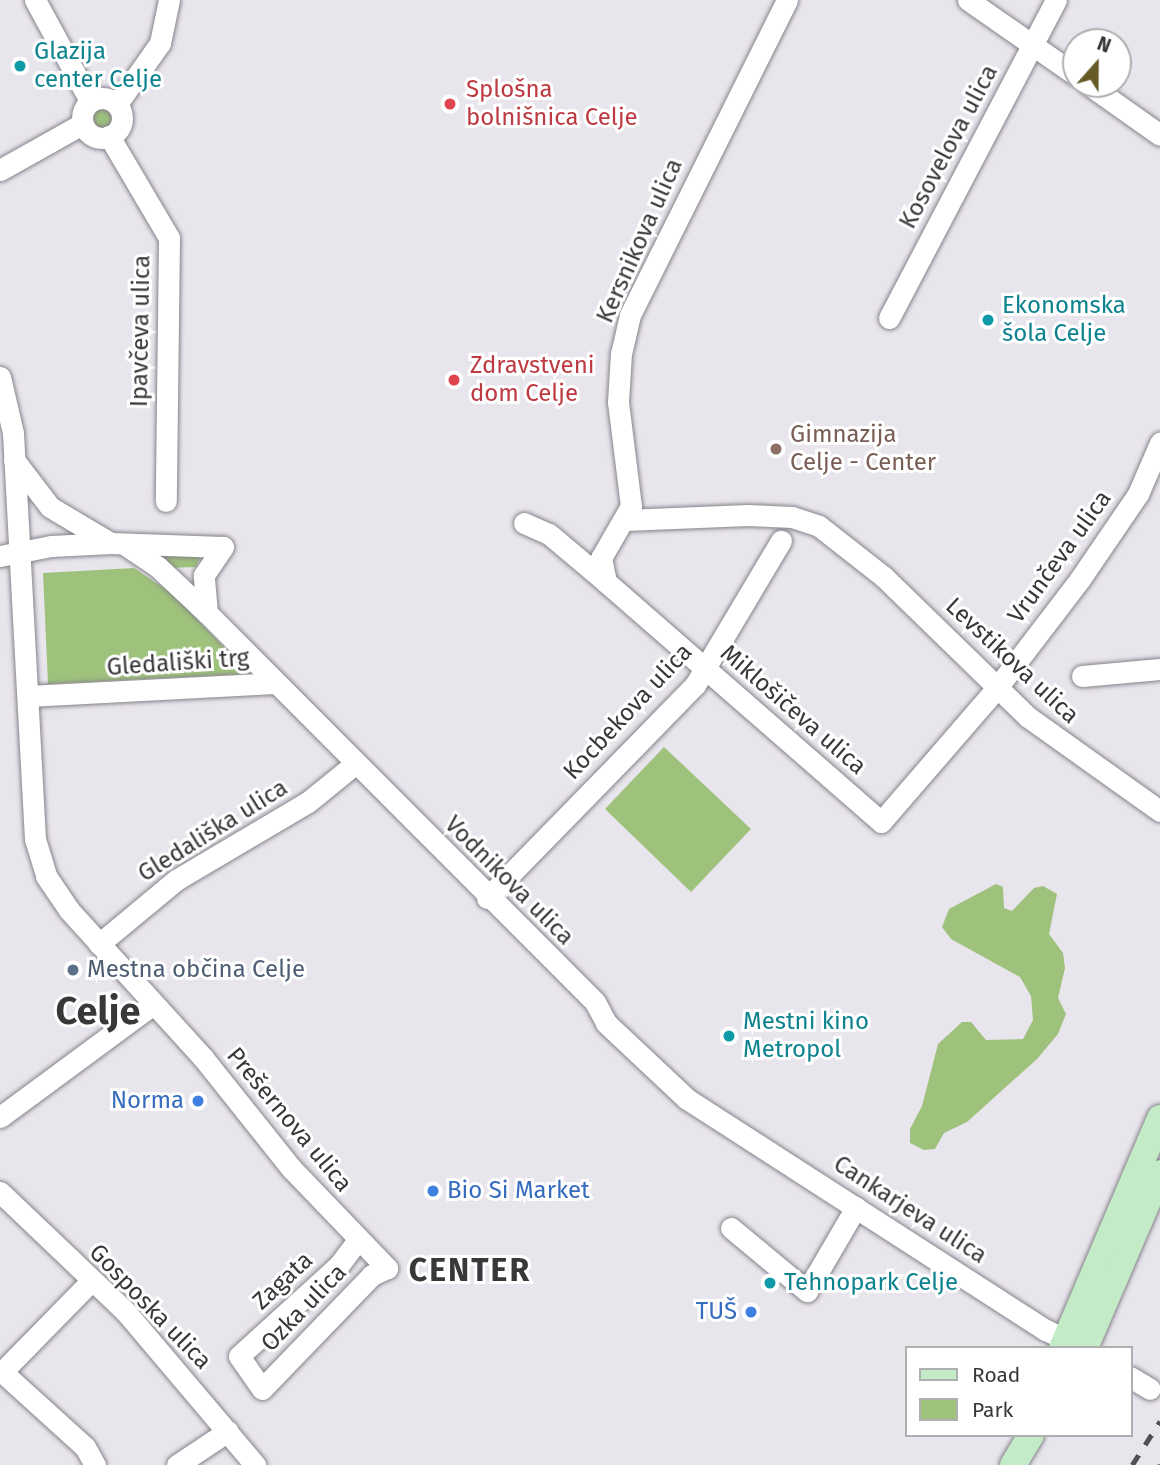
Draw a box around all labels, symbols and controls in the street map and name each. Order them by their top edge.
north arrow [1062,28,1132,98]
text: N [1094,32,1114,58]
place label: Glazija center Celje [34,38,162,94]
marker: Glazija center Celje [12,58,28,74]
street label: Kosovelova ulica [894,60,1004,234]
place label: Splošna bolnišnica Celje [466,76,638,132]
marker: Splošna bolnišnica Celje [440,94,460,114]
street label: Kersnikova ulica [591,154,689,328]
street label: Ipavčeva ulica [125,255,157,407]
place label: Ekonomska šola Celje [1002,292,1126,348]
marker: Ekonomska šola Celje [980,312,996,328]
place label: Zdravstveni dom Celje [470,352,594,408]
marker: Zdravstveni dom Celje [444,370,464,390]
place label: Gimnazija Celje - Center [790,421,936,477]
marker: Gimnazija Celje - Center [768,441,784,457]
street label: Vrunčeva ulica [1002,485,1118,629]
street label: Levstikova ulica [939,592,1085,730]
street label: Kocbekova ulica [558,638,698,786]
street label: Miklošičeva ulica [714,639,872,781]
street label: Gledališki trg [106,644,250,682]
street label: Gledališka ulica [133,774,293,888]
street label: Vodnikova ulica [438,810,580,952]
place label: Mestna občina Celje [87,956,305,984]
marker: Mestna občina Celje [65,962,81,978]
district label: Celje [55,989,141,1035]
place label: Mestni kino Metropol [743,1008,869,1064]
marker: Mestni kino Metropol [721,1028,737,1044]
street label: Prešernova ulica [220,1042,358,1198]
place label: Norma [111,1087,184,1115]
marker: Norma [190,1093,206,1109]
street label: Cankarjeva ulica [828,1150,992,1270]
place label: Bio Si Market [447,1177,590,1205]
marker: Bio Si Market [425,1183,441,1199]
street label: Gosposka ulica [83,1238,217,1376]
street label: Zagata [247,1246,319,1316]
district label: CENTER [410,1251,530,1289]
street label: Ozka ulica [255,1258,353,1358]
place label: Tehnopark Celje [784,1269,958,1297]
marker: Tehnopark Celje [762,1275,778,1291]
place label: TUŠ [696,1298,737,1326]
marker: TUŠ [743,1304,759,1320]
legend [904,1346,1132,1437]
text: Road [972,1362,1020,1388]
text: Park [972,1397,1013,1423]

